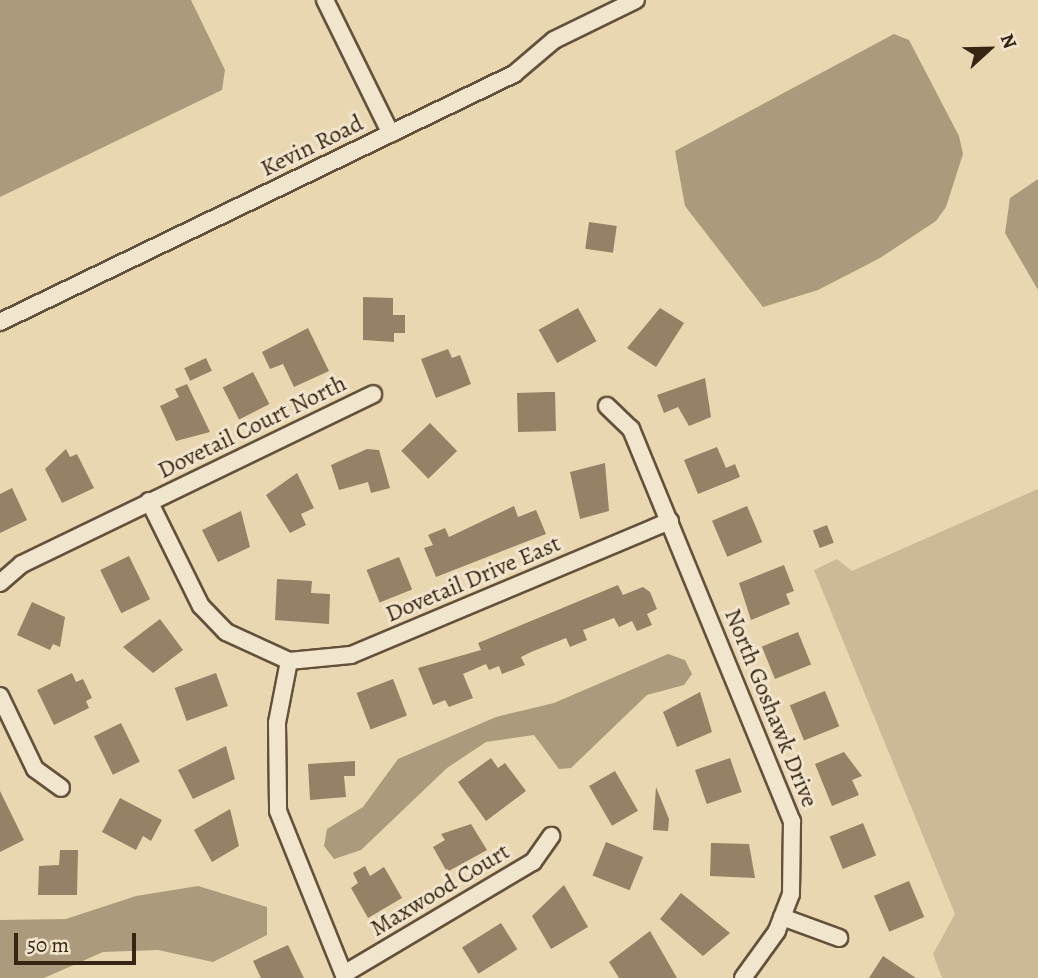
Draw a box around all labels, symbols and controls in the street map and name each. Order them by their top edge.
north arrow [954,14,1024,84]
text: N [994,30,1023,52]
street label: Kevin Road [256,109,368,183]
street label: Dovetail Court North [153,369,351,485]
street label: Dovetail Drive East [381,529,565,629]
street label: North Goshawk Drive [718,605,824,811]
street label: Maxwood Court [365,837,515,943]
scale bar [18,918,140,962]
text: 50 m [27,931,69,959]

